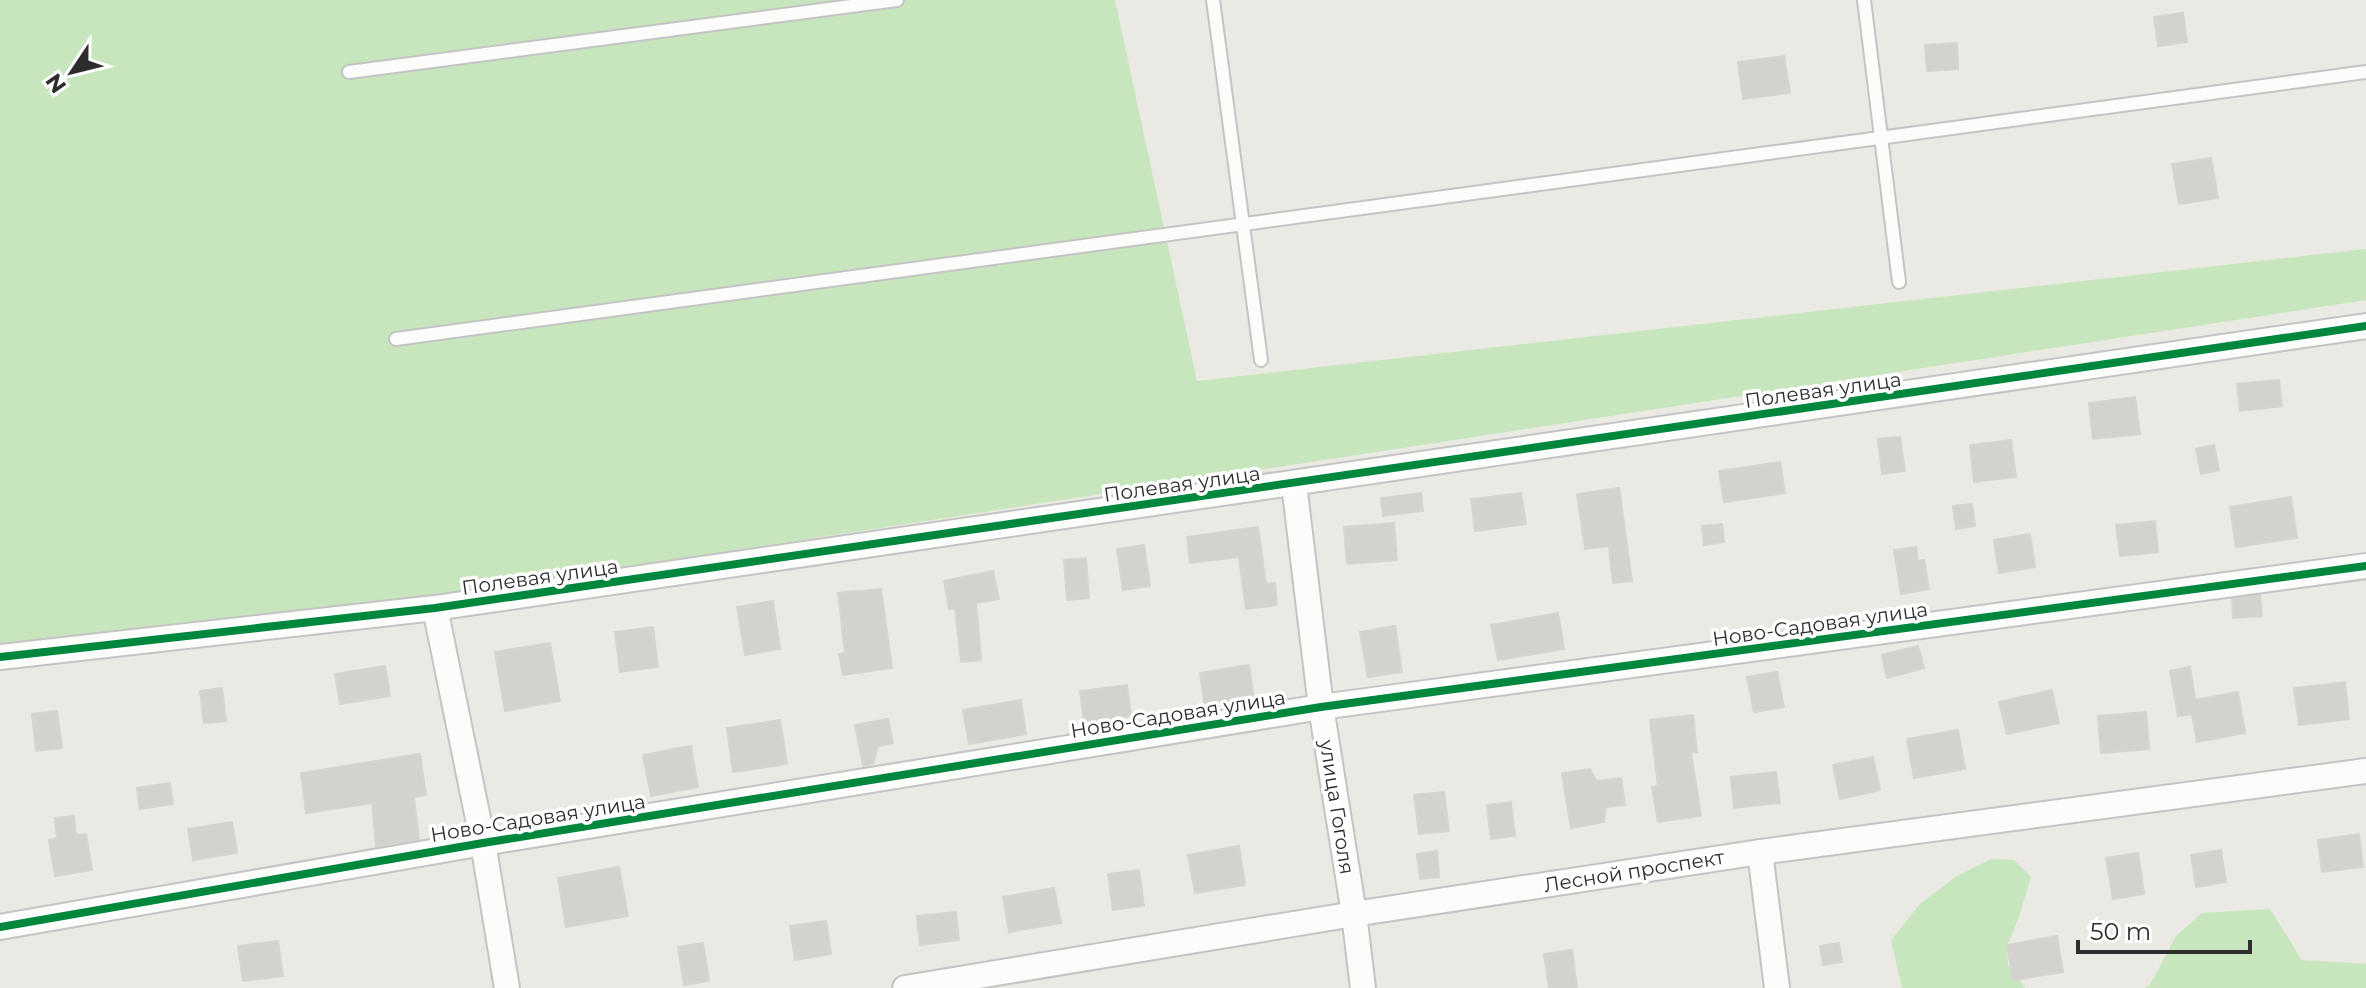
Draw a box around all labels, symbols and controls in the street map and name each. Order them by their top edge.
north arrow [32,32,112,112]
text: N [40,68,72,98]
street label: Полевая улица [1743,367,1903,413]
street label: Полевая улица [1102,461,1262,507]
street label: Полевая улица [460,554,620,600]
street label: Ново-Садовая улица [1711,597,1929,651]
street label: Ново-Садовая улица [1069,685,1287,743]
street label: улица Гоголя [1314,737,1359,876]
street label: Ново-Садовая улица [429,789,647,847]
street label: Лесной проспект [1542,845,1726,897]
scale bar [2078,904,2250,954]
text: 50 m [2090,917,2151,946]

